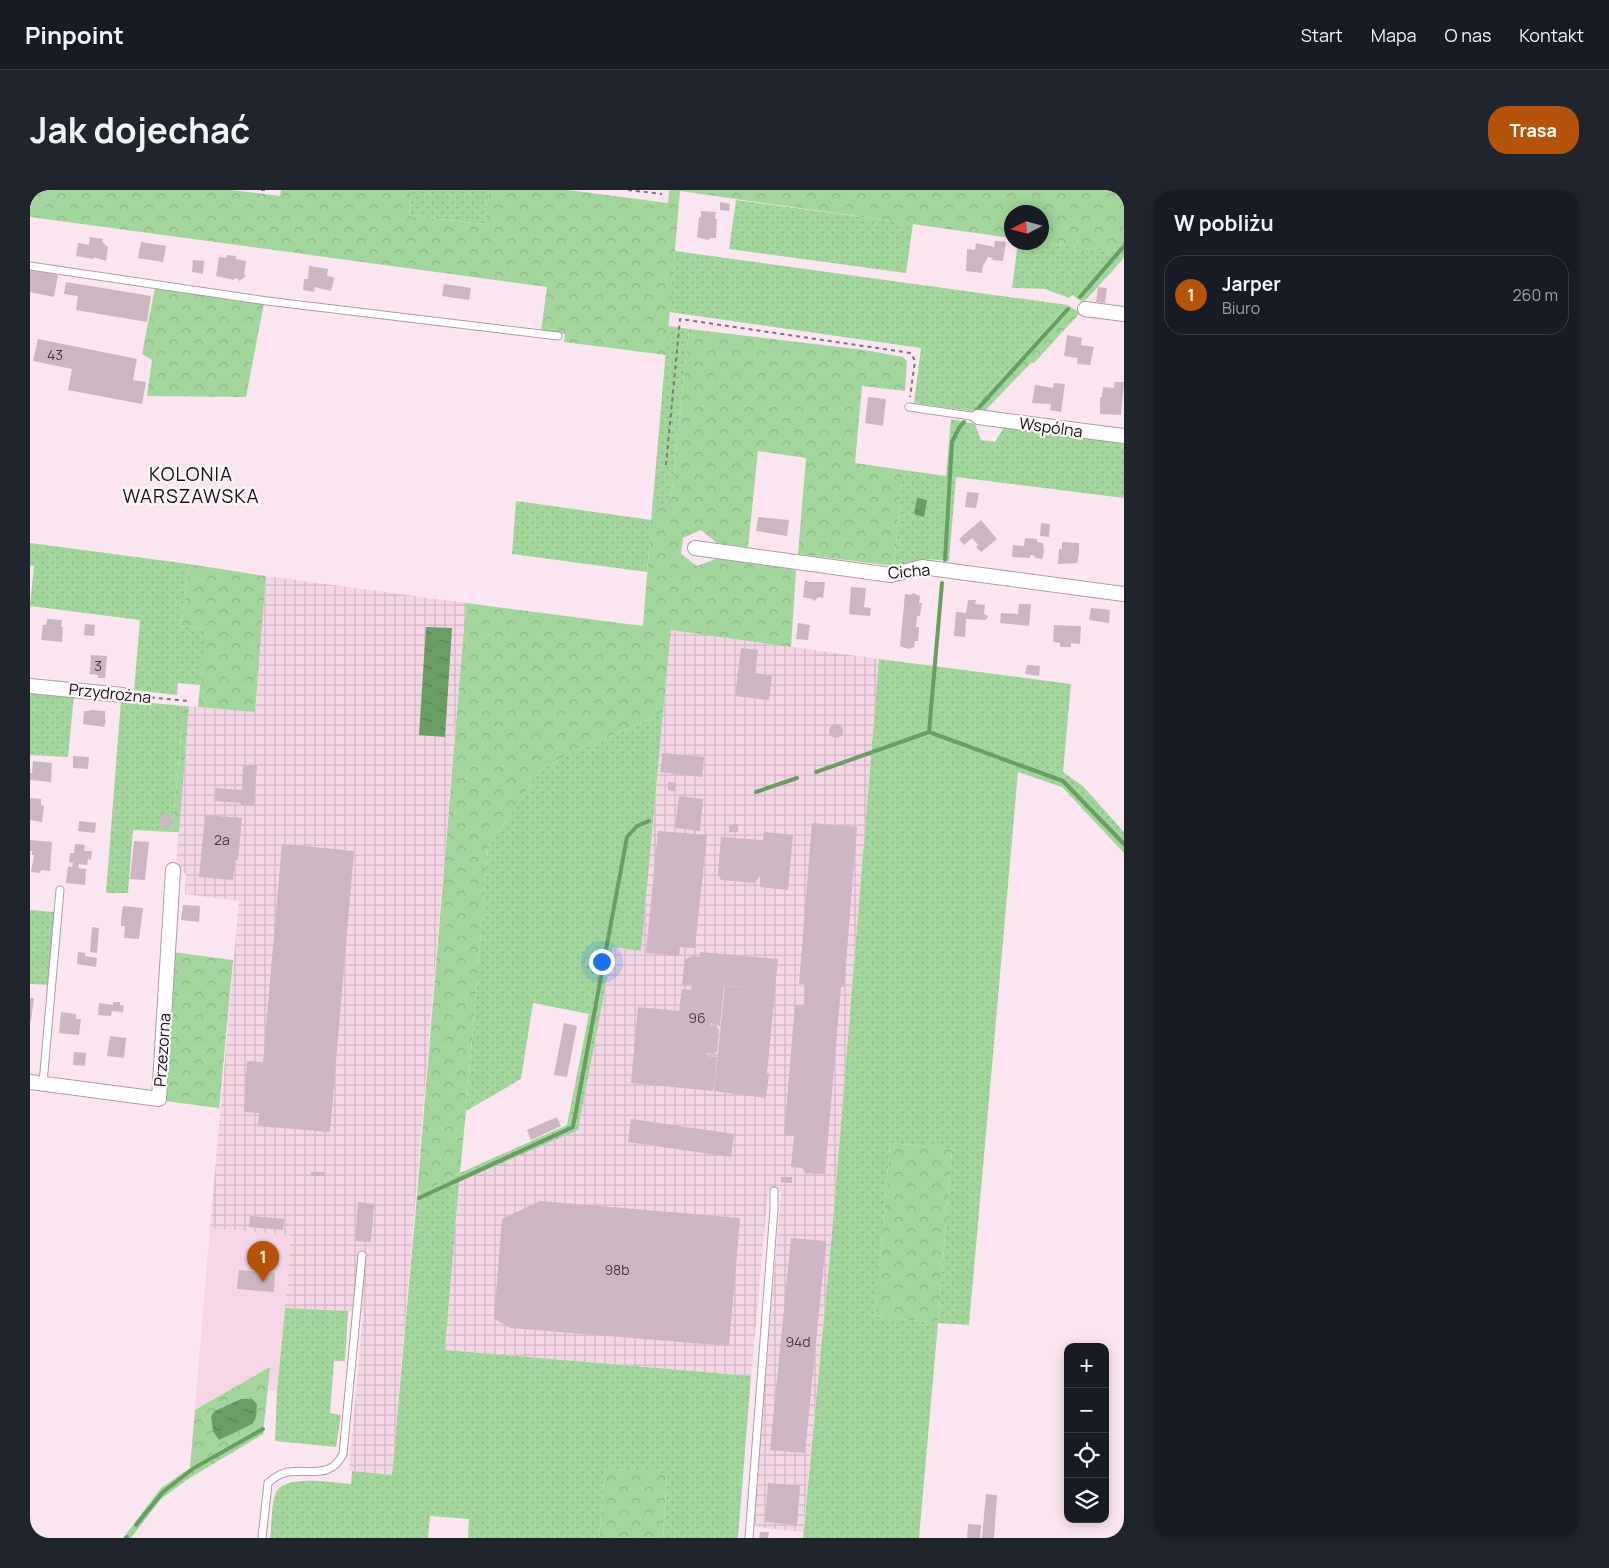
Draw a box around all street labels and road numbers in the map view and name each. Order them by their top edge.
street label: Wspólna [1018,412,1084,442]
street label: Cicha [887,558,931,584]
street label: Przydrożna [68,678,152,708]
street label: Przezorna [148,1012,176,1088]

